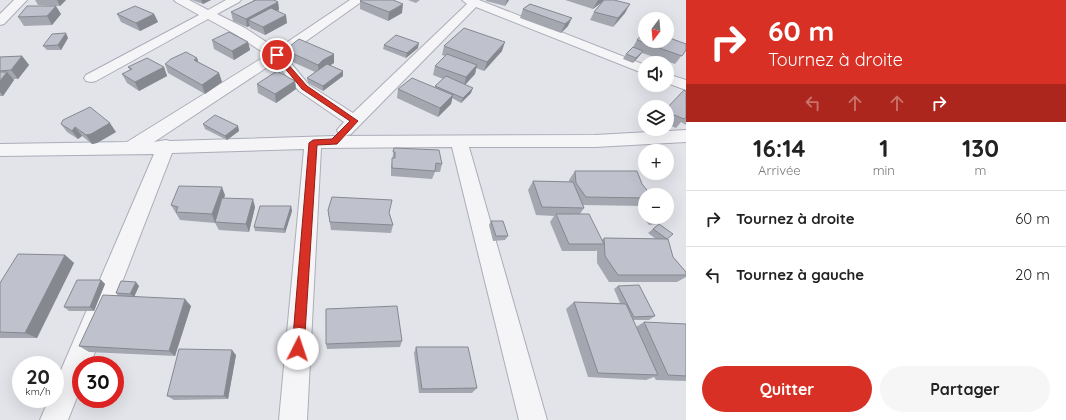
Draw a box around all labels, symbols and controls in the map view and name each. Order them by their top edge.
north arrow [638,12,674,48]
map controls [638,12,674,224]
text: 60 m [768,13,834,48]
icon: right [702,16,754,68]
pin [260,38,294,72]
icon: arrive [266,44,288,66]
text: Tournez à droite [768,48,903,71]
button: sound [638,56,674,92]
icon: left [802,92,824,114]
icon: ahead [844,92,866,114]
icon: ahead [886,92,908,114]
icon: right [928,92,950,114]
button: layers [638,100,674,136]
text: 16:14 [753,133,806,163]
text: 1 [879,133,888,163]
text: 130 [962,133,999,163]
button: + [638,144,674,180]
text: Arrivée [758,162,801,178]
text: min [873,162,895,178]
text: m [975,162,986,178]
button: − [638,188,674,224]
icon: right [702,208,724,230]
text: Tournez à droite [736,209,855,228]
text: 60 m [1015,209,1050,228]
icon: left [702,264,724,286]
text: Tournez à gauche [736,265,864,284]
text: 20 m [1015,265,1050,284]
position arrow [277,328,319,370]
speed limit sign: 30 [72,356,124,408]
text: 20 [26,364,50,389]
button: Quitter [702,366,872,412]
button: Partager [880,366,1050,412]
text: km/h [25,385,51,398]

